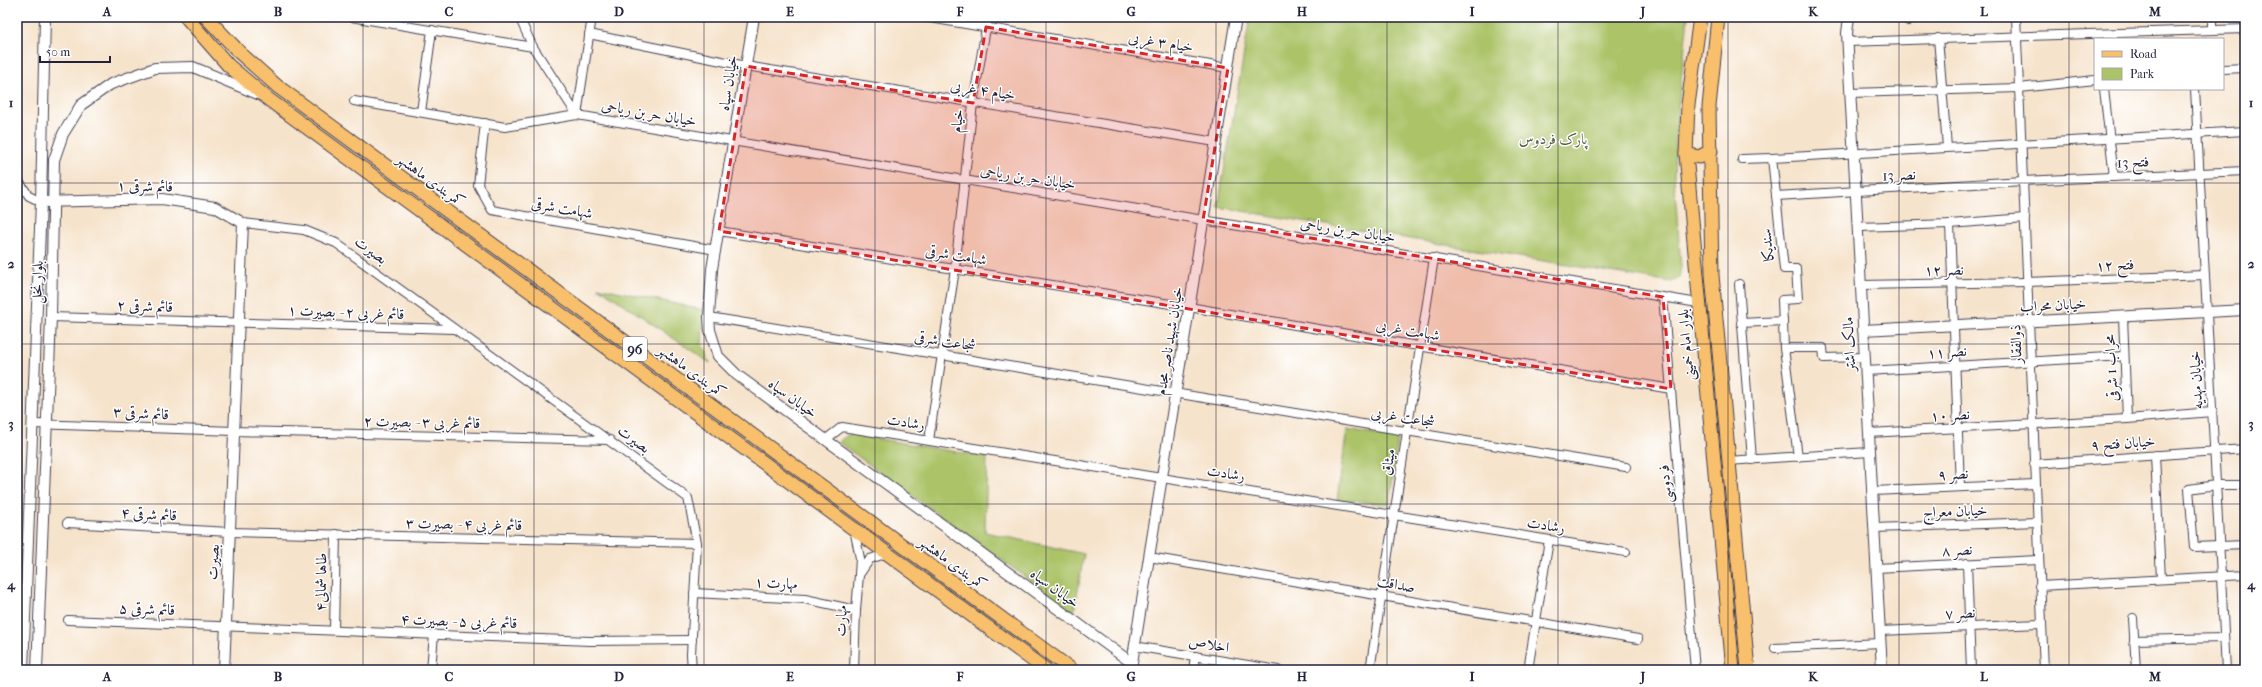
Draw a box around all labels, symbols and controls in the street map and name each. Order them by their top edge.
text: A [102,4,112,19]
text: B [274,4,283,19]
text: C [445,4,454,19]
text: D [614,4,624,19]
text: E [786,4,794,19]
text: F [956,4,964,19]
text: G [1126,4,1136,19]
text: H [1297,4,1308,19]
text: I [1469,4,1475,19]
text: J [1639,4,1646,20]
text: K [1808,4,1819,19]
text: L [1980,4,1989,19]
text: M [2148,4,2161,19]
street label: خیام ۳ غربی [1127,28,1195,60]
scale bar [40,38,110,64]
legend [2094,38,2224,90]
text: 50 m [46,45,70,59]
text: Road [2130,47,2157,61]
street label: خیابان سپاه [715,54,742,112]
text: Park [2130,67,2155,81]
street label: خیام ۴ غربی [949,76,1017,108]
text: 1 [9,95,14,110]
text: 1 [2249,95,2254,110]
street label: خیابان حر بن ریاحی [600,96,698,130]
street label: خیام [947,108,971,134]
park label: پارک فردوس [1519,130,1588,150]
street label: کمربندی ماهشهر [391,148,468,211]
street label: فتح 13 [2116,152,2150,177]
street label: خیابان حر بن ریاحی [979,161,1077,193]
street label: نصر 13 [1882,165,1916,186]
street label: قائم شرقی ۱ [117,177,173,199]
street label: شهامت شرقی [530,194,594,223]
street label: خیابان حر بن ریاحی [1299,214,1397,246]
street label: سندیکا [1756,228,1778,262]
street label: بصیرت [351,232,391,268]
street label: شهامت شرقی [924,241,988,270]
street label: فتح ۱۲ [2095,255,2135,280]
text: 2 [8,256,15,271]
text: 2 [2248,256,2255,271]
street label: بلوار نخل [27,260,49,304]
street label: نصر ۱۲ [1924,261,1964,280]
street label: خیابان شهید ناصر مجدم [1152,285,1190,397]
street label: خیابان محراب [2019,294,2087,317]
street label: قائم شرقی ۲ [116,296,173,320]
street label: قائم غربی ۲ - بصیرت ۱ [287,301,405,327]
street label: بلوار امام خمینی [1674,308,1702,382]
street label: شهامت غربی [1374,316,1441,346]
street label: مالک اشتر [1839,316,1860,374]
street label: ذوالفقار [2006,324,2026,366]
street label: شجاعت شرقی [913,327,977,356]
street label: محراب 1 شرقی [2100,334,2123,402]
road number: 96 [623,337,647,361]
street label: کمربندی ماهشهر [652,339,729,402]
street label: نصر ۱۱ [1927,342,1968,363]
street label: خیابان مهدیه [2185,350,2208,410]
street label: خیابان سپاه [764,374,821,423]
street label: قائم شرقی ۳ [112,403,170,427]
street label: شجاعت غربی [1370,403,1436,433]
street label: نصر ۱۰ [1930,405,1970,426]
street label: رشادت [886,410,926,434]
street label: قائم غربی ۳ - بصیرت ۲ [363,412,480,436]
text: 3 [8,416,14,432]
text: 3 [2248,416,2254,432]
street label: بصیرت [614,421,654,457]
street label: خیابان فتح ۹ [2090,432,2156,459]
street label: میثاق [1377,447,1399,477]
street label: رشادت [1206,461,1246,485]
street label: فردوسی [1654,464,1678,504]
street label: نصر ۹ [1937,464,1969,485]
street label: خیابان معراج [1922,501,1988,525]
street label: قائم شرقی ۴ [120,504,178,528]
street label: رشادت [1526,513,1566,537]
street label: قائم غربی ۴ - بصیرت ۳ [405,514,522,538]
street label: کمربندی ماهشهر [913,531,990,594]
street label: نصر ۸ [1941,540,1973,561]
street label: بصیرت [203,544,223,580]
street label: طاها شمالی۴ [311,552,331,612]
street label: خیابان سپاه [1026,564,1083,613]
street label: صداقت [1375,572,1417,596]
street label: مهارت ۱ [754,573,798,594]
text: 4 [6,577,16,593]
text: 4 [2246,577,2256,593]
street label: قائم شرقی ۵ [118,599,175,623]
street label: نصر ۷ [1944,603,1976,624]
street label: مهارت [831,605,852,637]
street label: قائم غربی ۵ - بصیرت ۴ [400,610,518,636]
street label: اخلاص [1187,632,1231,656]
text: A [102,669,112,684]
text: B [274,669,283,684]
text: C [445,669,454,684]
text: D [614,669,624,684]
text: E [786,669,794,684]
text: F [956,669,964,684]
text: G [1126,669,1136,684]
text: H [1297,669,1308,684]
text: I [1469,669,1475,684]
text: J [1639,669,1646,685]
text: K [1808,669,1819,684]
text: L [1980,669,1989,684]
text: M [2148,669,2161,684]

